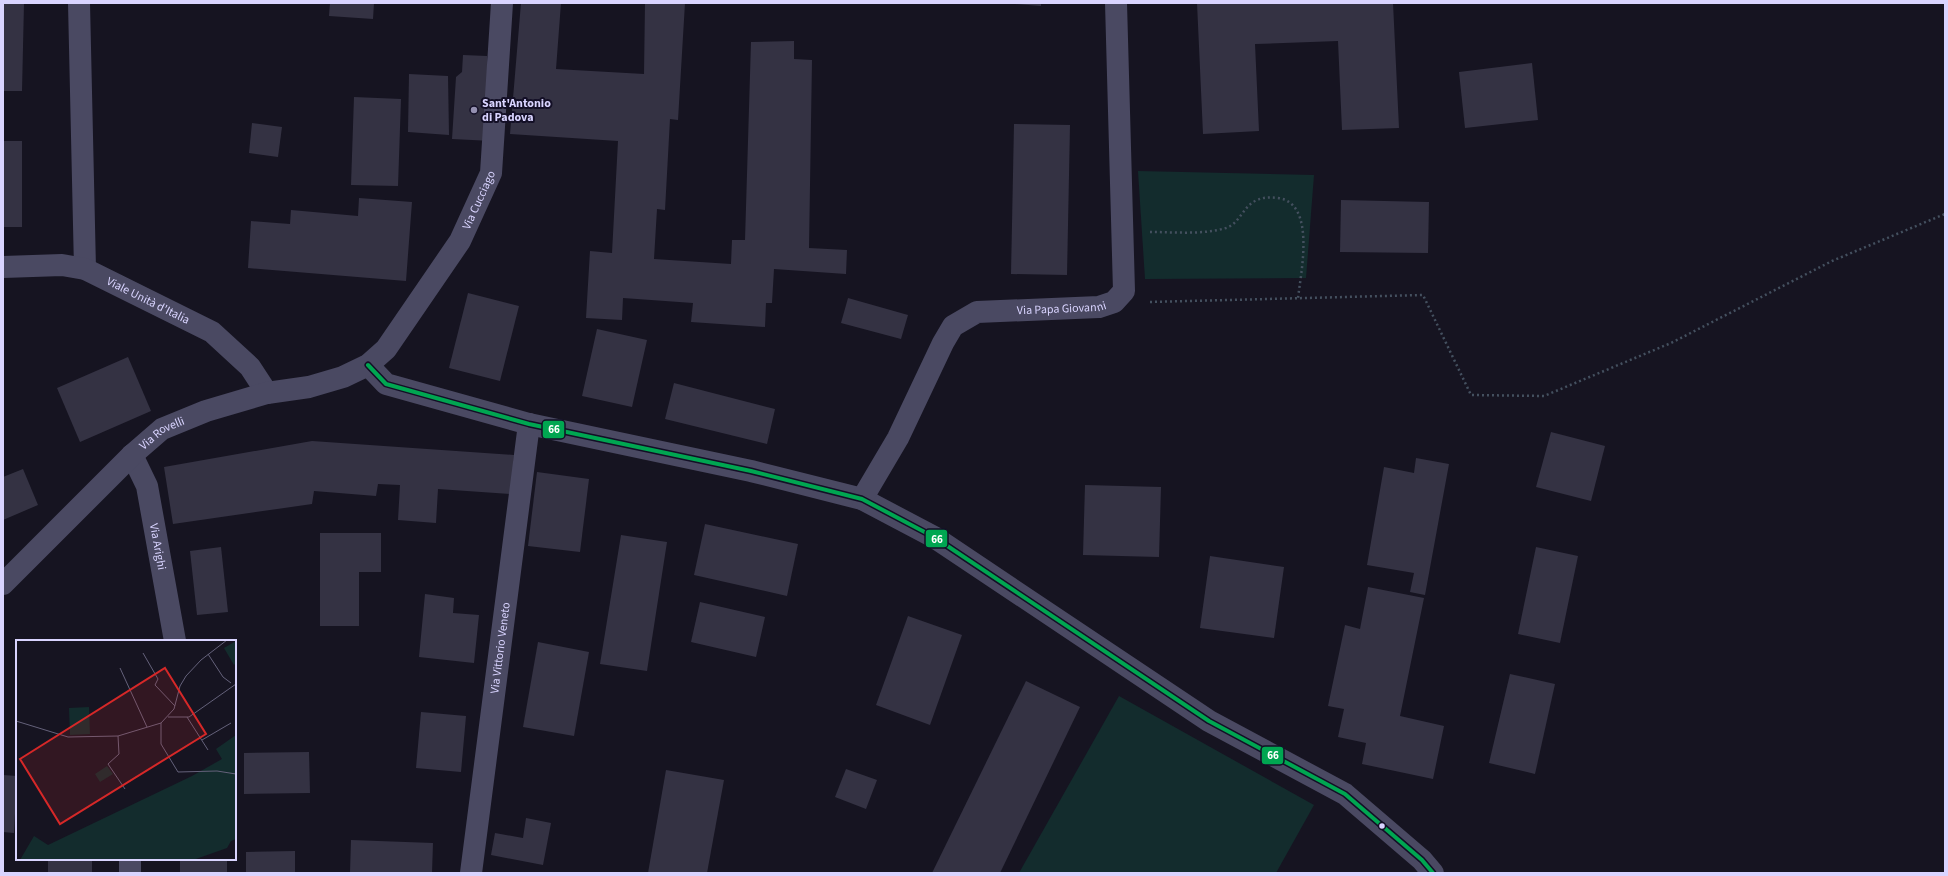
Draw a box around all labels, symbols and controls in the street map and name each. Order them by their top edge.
place label: Sant'Antonio di Padova [482,95,551,126]
marker: Sant'Antonio di Padova [469,105,479,115]
street label: Via Cucciago [458,168,500,232]
street label: Viale Unità d'Italia [104,273,193,329]
street label: Via Papa Giovanni [1017,297,1109,319]
street label: Via Rovelli [136,413,187,454]
line badge: 66 [542,420,565,439]
text: 66 [548,422,560,437]
street label: Via Arighi [145,522,170,571]
line badge: 66 [925,529,948,548]
text: 66 [931,532,943,547]
street label: Via Vittorio Veneto [486,601,515,695]
inset map [16,640,236,860]
line badge: 66 [1261,746,1284,765]
text: 66 [1267,748,1279,763]
unlabelled marker [1377,821,1387,831]

